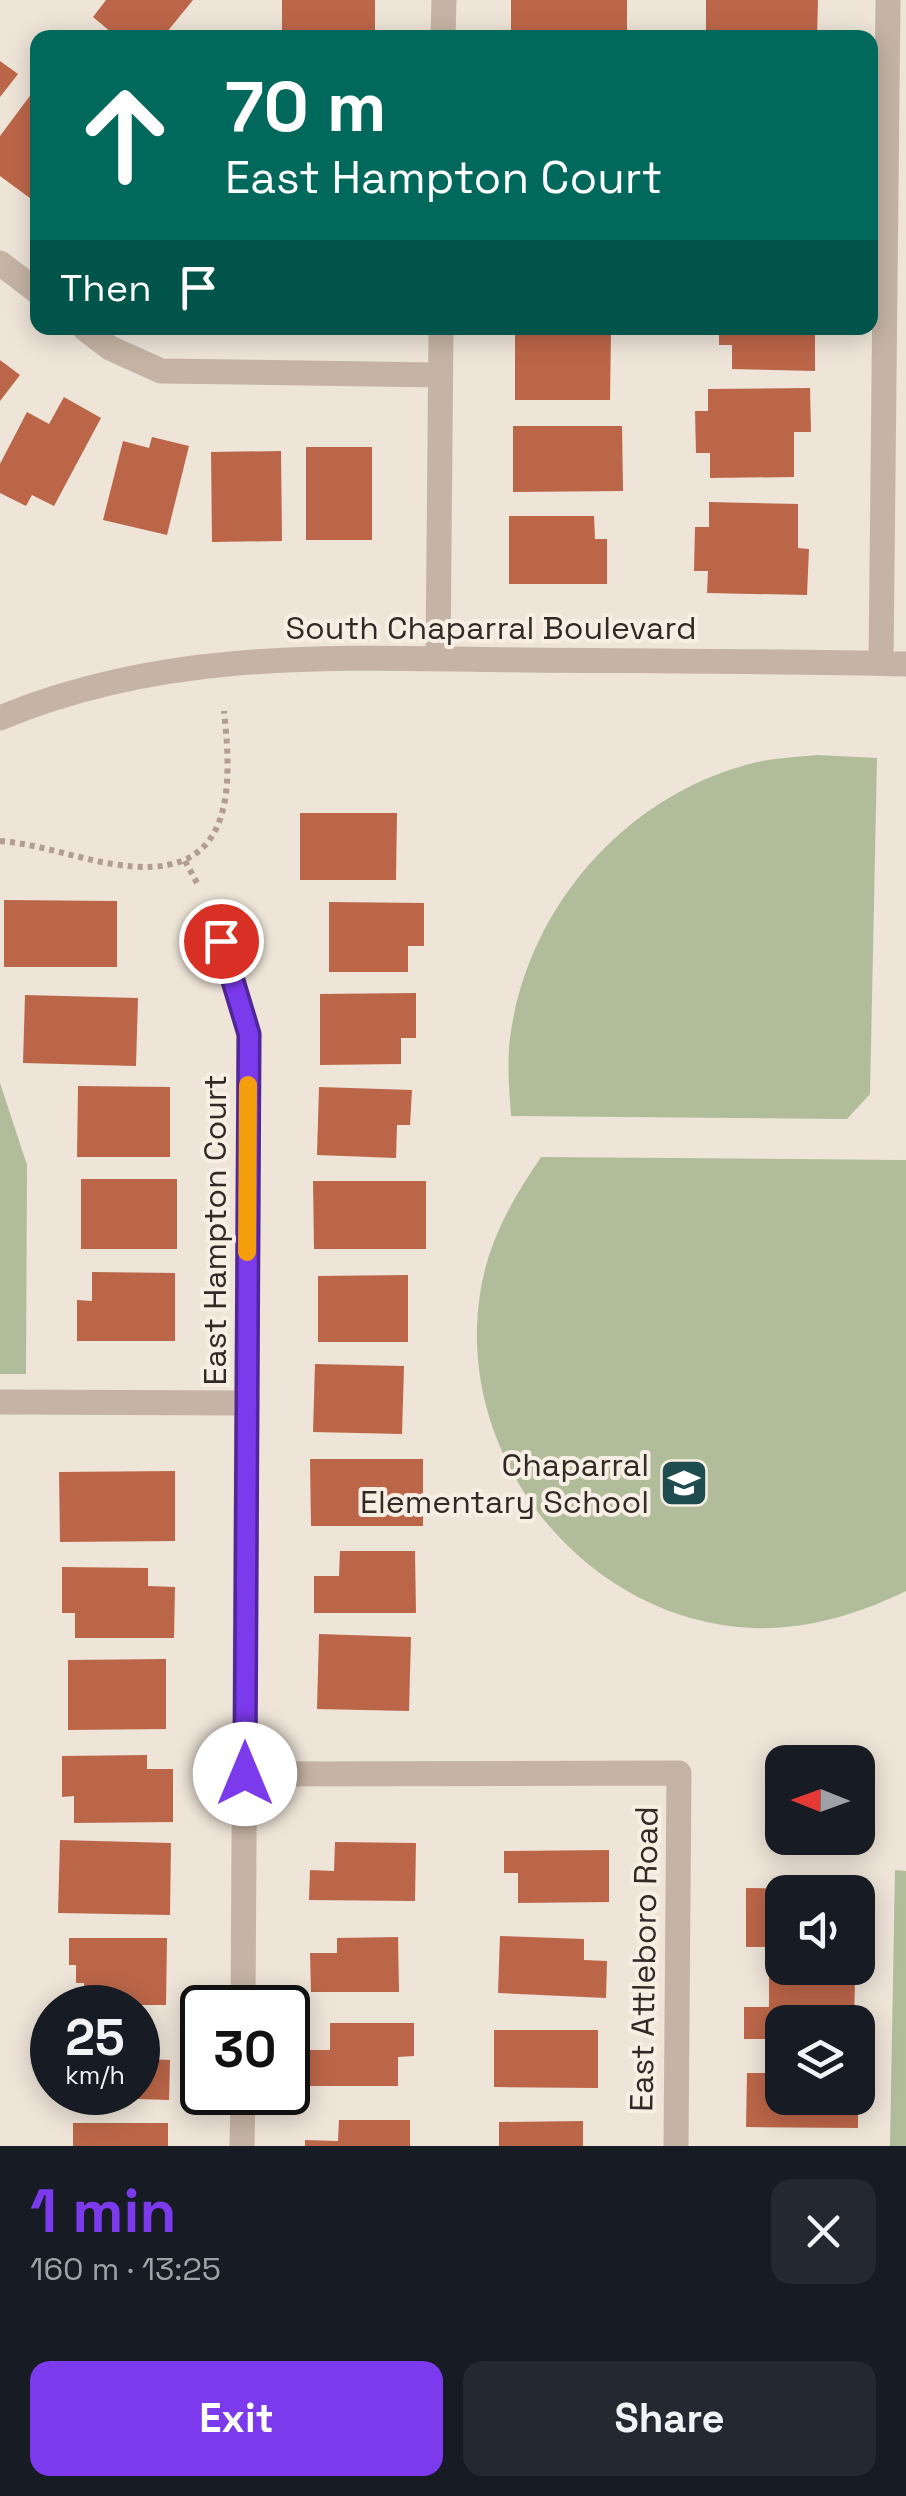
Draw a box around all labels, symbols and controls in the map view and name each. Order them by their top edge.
text: 70 m [225,62,386,151]
icon: ahead [60,70,190,200]
text: East Hampton Court [225,149,662,206]
icon: arrive [171,260,226,315]
text: Then [60,264,151,312]
street label: South Chaparral Boulevard [285,608,697,648]
pin [179,899,264,984]
icon: arrive [194,914,249,969]
street label: East Hampton Court [195,1074,235,1386]
place label: Chaparral Elementary School [360,1445,649,1522]
school or university icon: Chaparral Elementary School [658,1457,710,1509]
position arrow [193,1722,297,1826]
north arrow [765,1745,875,1855]
map controls [765,1745,875,2115]
street label: East Attleboro Road [621,1806,667,2112]
button: sound [765,1875,875,1985]
speed limit sign: 30 [180,1985,310,2115]
button: layers [765,2005,875,2115]
text: 25 [65,2006,125,2070]
text: km/h [65,2059,125,2091]
text: 1 min [30,2173,177,2250]
button: close [771,2179,876,2284]
text: 160 m · 13:25 [30,2249,221,2289]
button: Exit [30,2361,443,2476]
button: Share [463,2361,876,2476]

